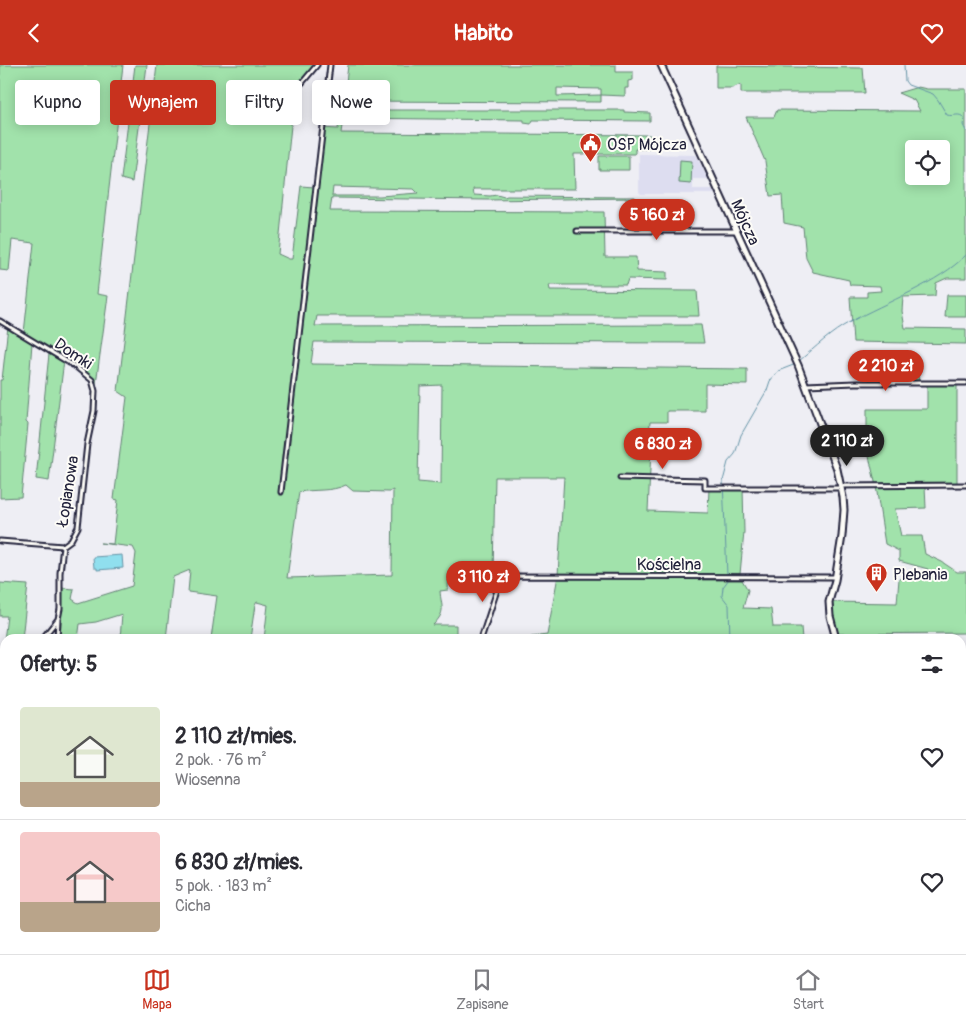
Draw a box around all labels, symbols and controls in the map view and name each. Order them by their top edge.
icon: back [20,19,48,47]
text: Habito [453,19,513,47]
icon: heart [918,19,946,47]
chip: Kupno [15,80,100,125]
chip: Wynajem [110,80,216,125]
chip: Filtry [226,80,302,125]
chip: Nowe [312,80,390,125]
public building icon: OSP Mójcza [579,132,603,163]
place label: OSP Mójcza [607,135,687,155]
map controls [905,140,950,185]
button: locate [905,140,950,185]
street label: Mójcza [726,196,764,248]
pin: 5 160 zł [605,199,709,241]
text: 5 160 zł [630,205,684,225]
street label: Domki [50,334,97,374]
pin: 2 210 zł [834,349,938,392]
text: 2 210 zł [859,356,913,376]
pin: 2 110 zł [795,425,899,467]
pin: 6 830 zł [611,427,715,470]
text: 2 110 zł [821,431,873,451]
text: 6 830 zł [635,434,691,454]
street label: Łopianowa [52,454,83,529]
street label: Kościelna [637,555,701,575]
pin: 3 110 zł [431,561,535,603]
building icon: Plebania [865,562,889,593]
place label: Plebania [893,565,948,585]
text: 3 110 zł [457,567,509,587]
icon: filters [918,650,946,678]
text: Oferty: 5 [20,651,97,678]
text: 2 110 zł/mies. [175,723,297,750]
icon: home [60,727,120,787]
icon: heart [918,743,946,771]
text: 2 pok. · 76 m² [175,750,267,770]
text: Wiosenna [175,770,240,790]
text: 6 830 zł/mies. [175,849,303,876]
icon: home [60,852,120,912]
icon: heart [918,868,946,896]
text: 5 pok. · 183 m² [175,876,272,896]
text: Cicha [175,896,211,916]
tab: Mapa [142,966,172,1013]
tab: Zapisane [456,966,509,1013]
tab: Start [793,966,824,1013]

